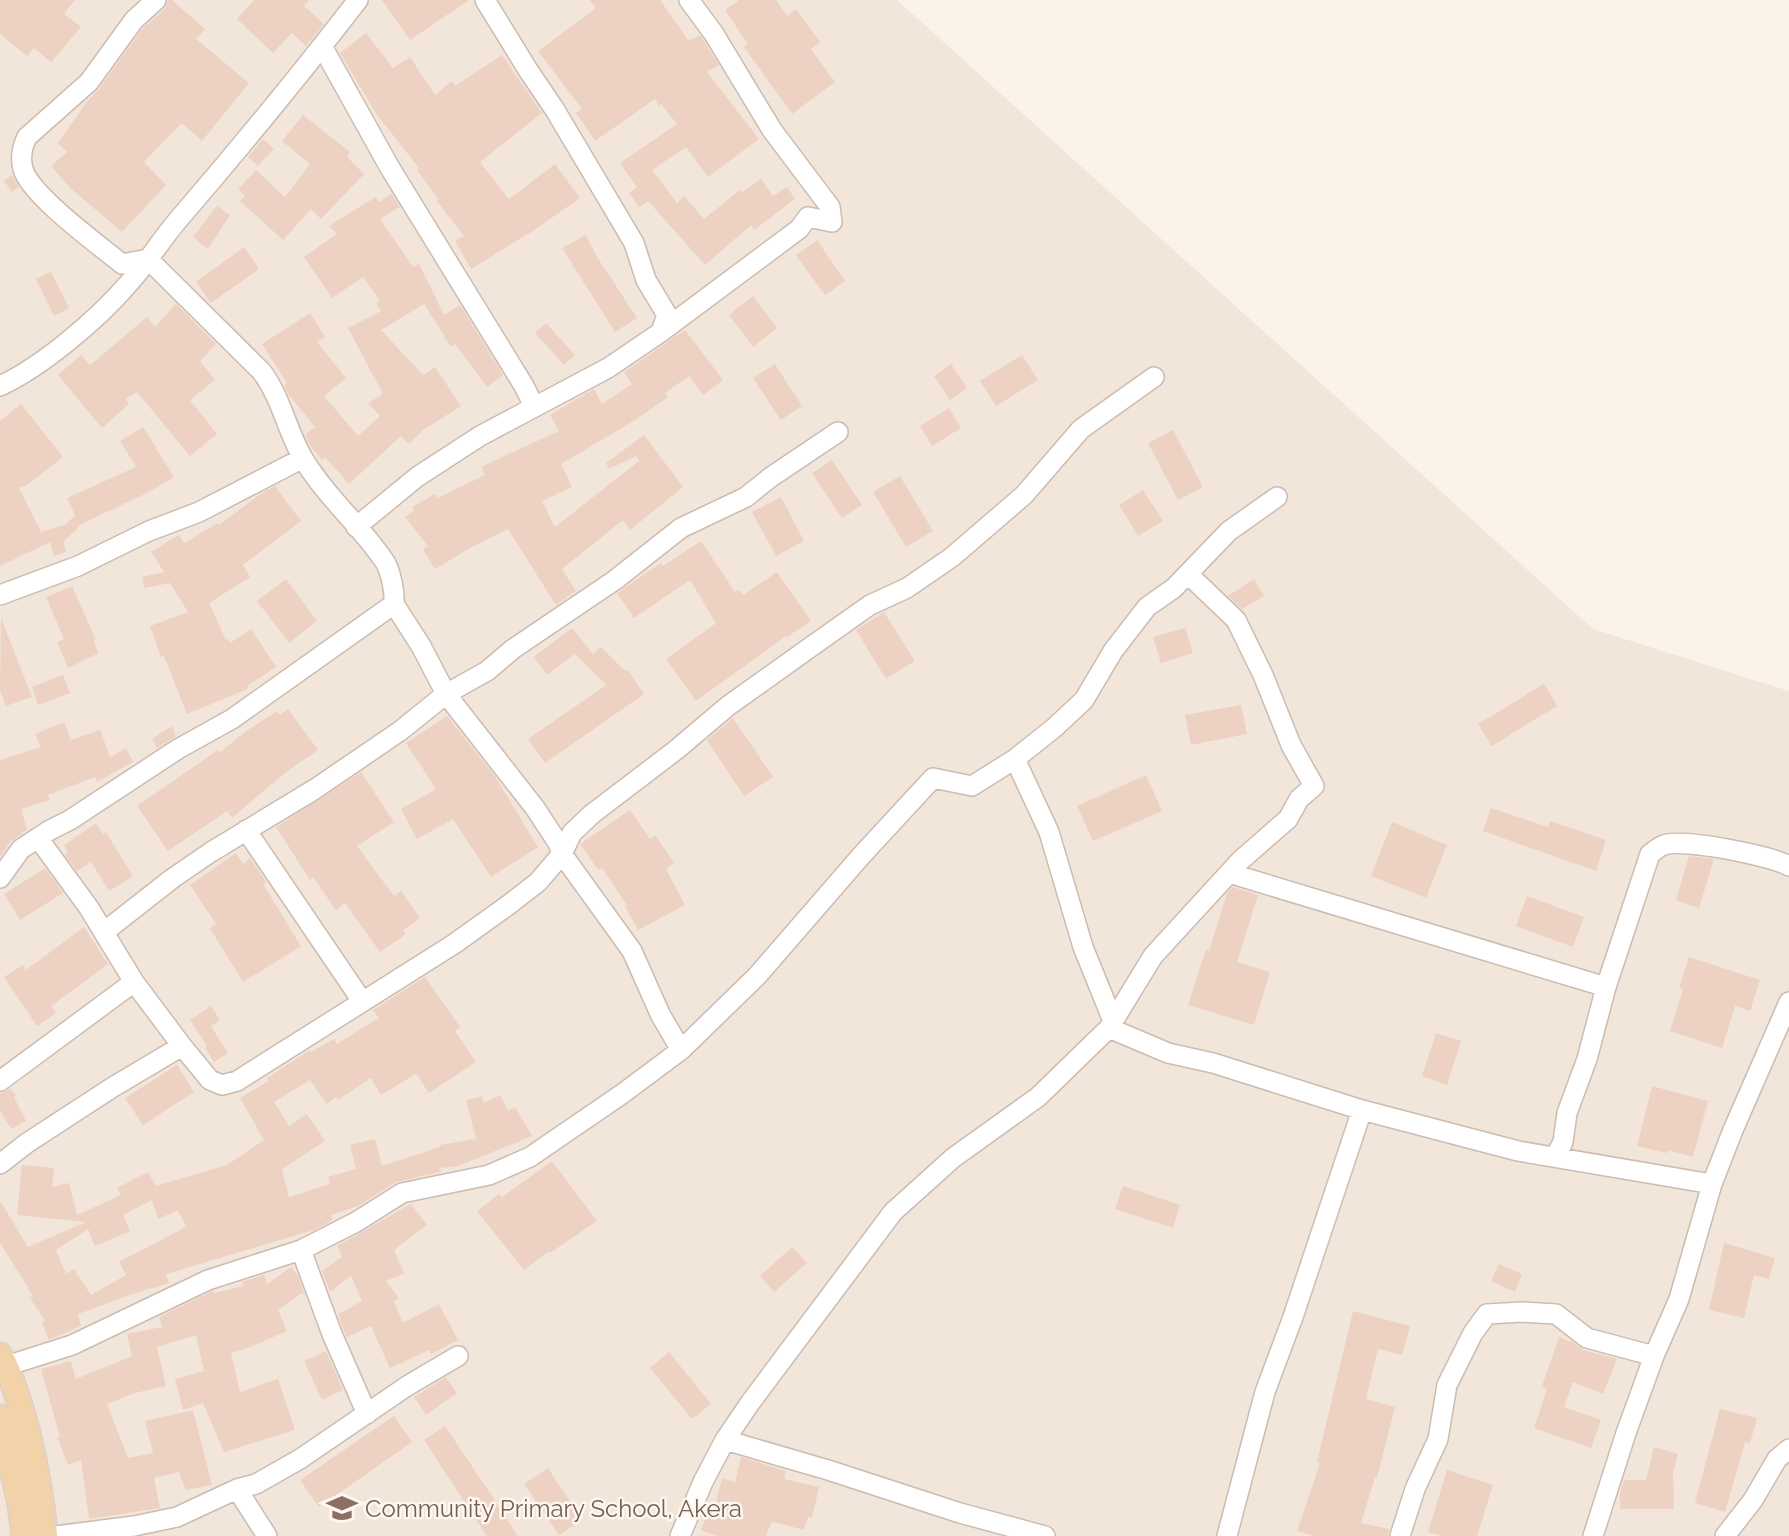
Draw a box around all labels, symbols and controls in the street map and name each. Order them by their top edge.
school or university icon: Community Primary School, Akera [325,1491,359,1525]
place label: Community Primary School, Akera [365,1494,742,1523]

